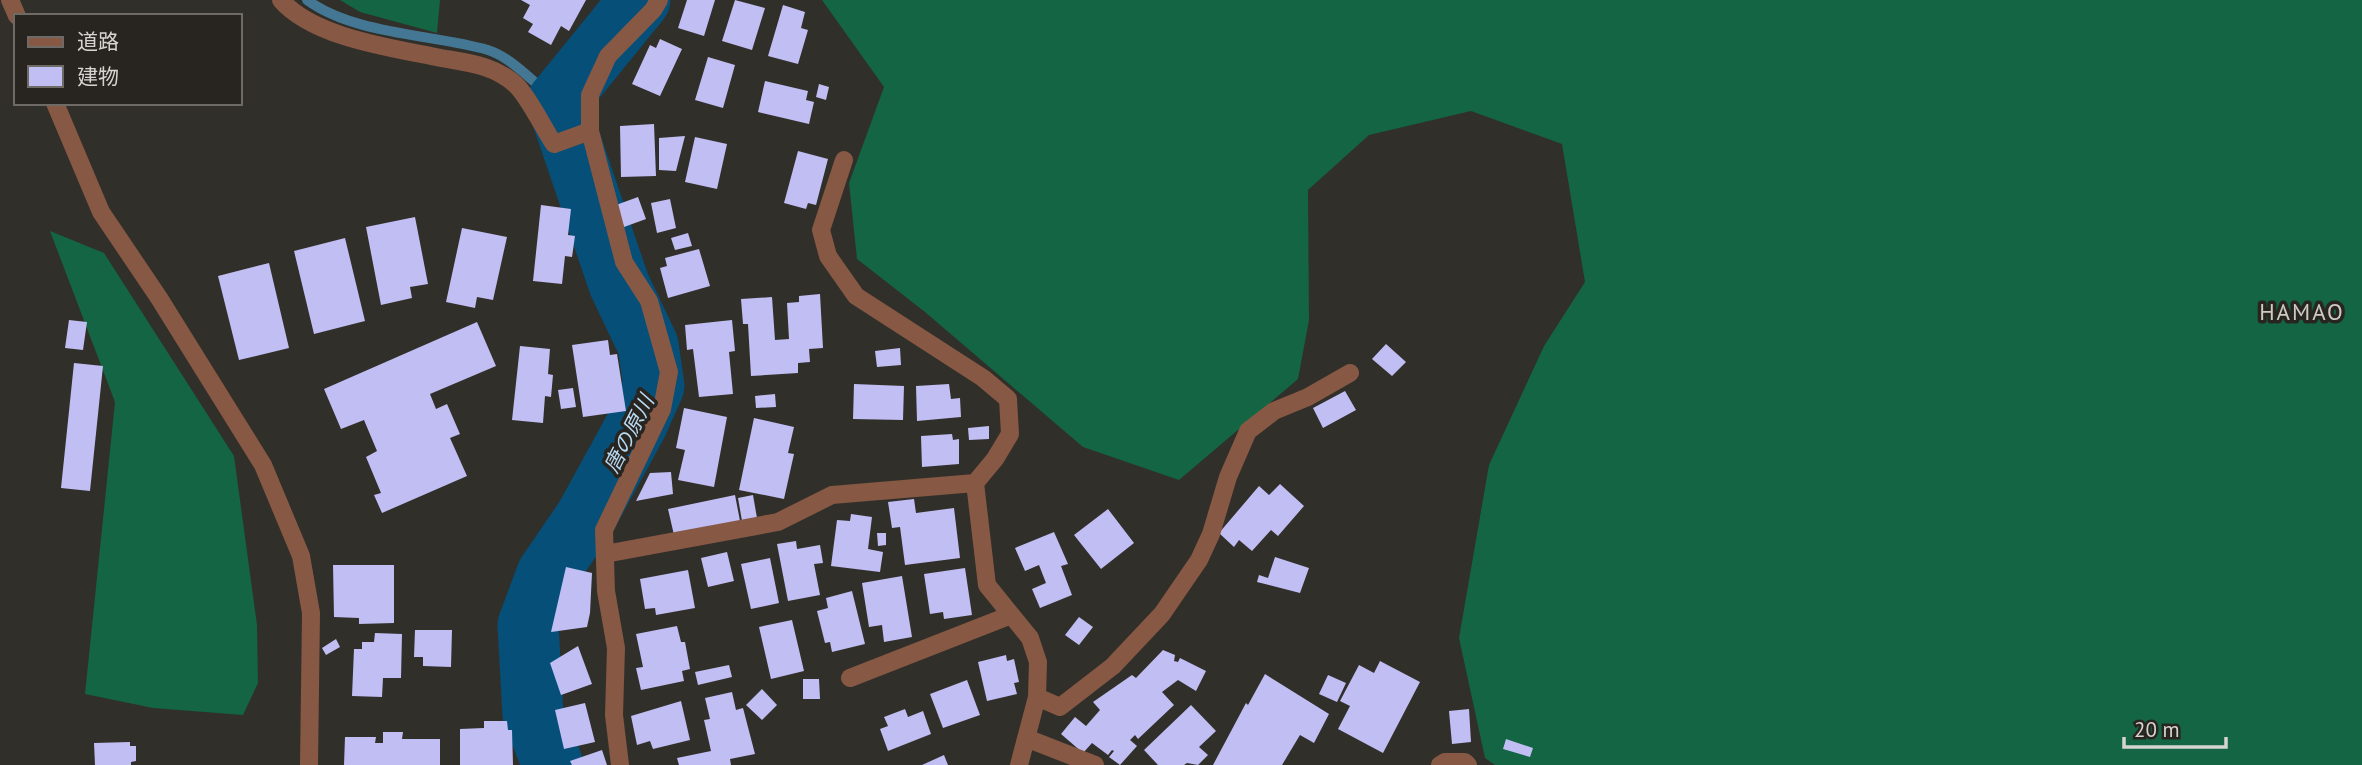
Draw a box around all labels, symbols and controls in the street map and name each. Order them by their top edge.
legend [14,14,242,105]
text: 道路 [77,28,119,55]
text: 建物 [77,63,119,90]
district label: HAMAO [2259,297,2345,326]
water label: 唐の原川 [597,388,661,477]
scale bar [2124,706,2226,750]
text: 20 m [2134,716,2180,743]

